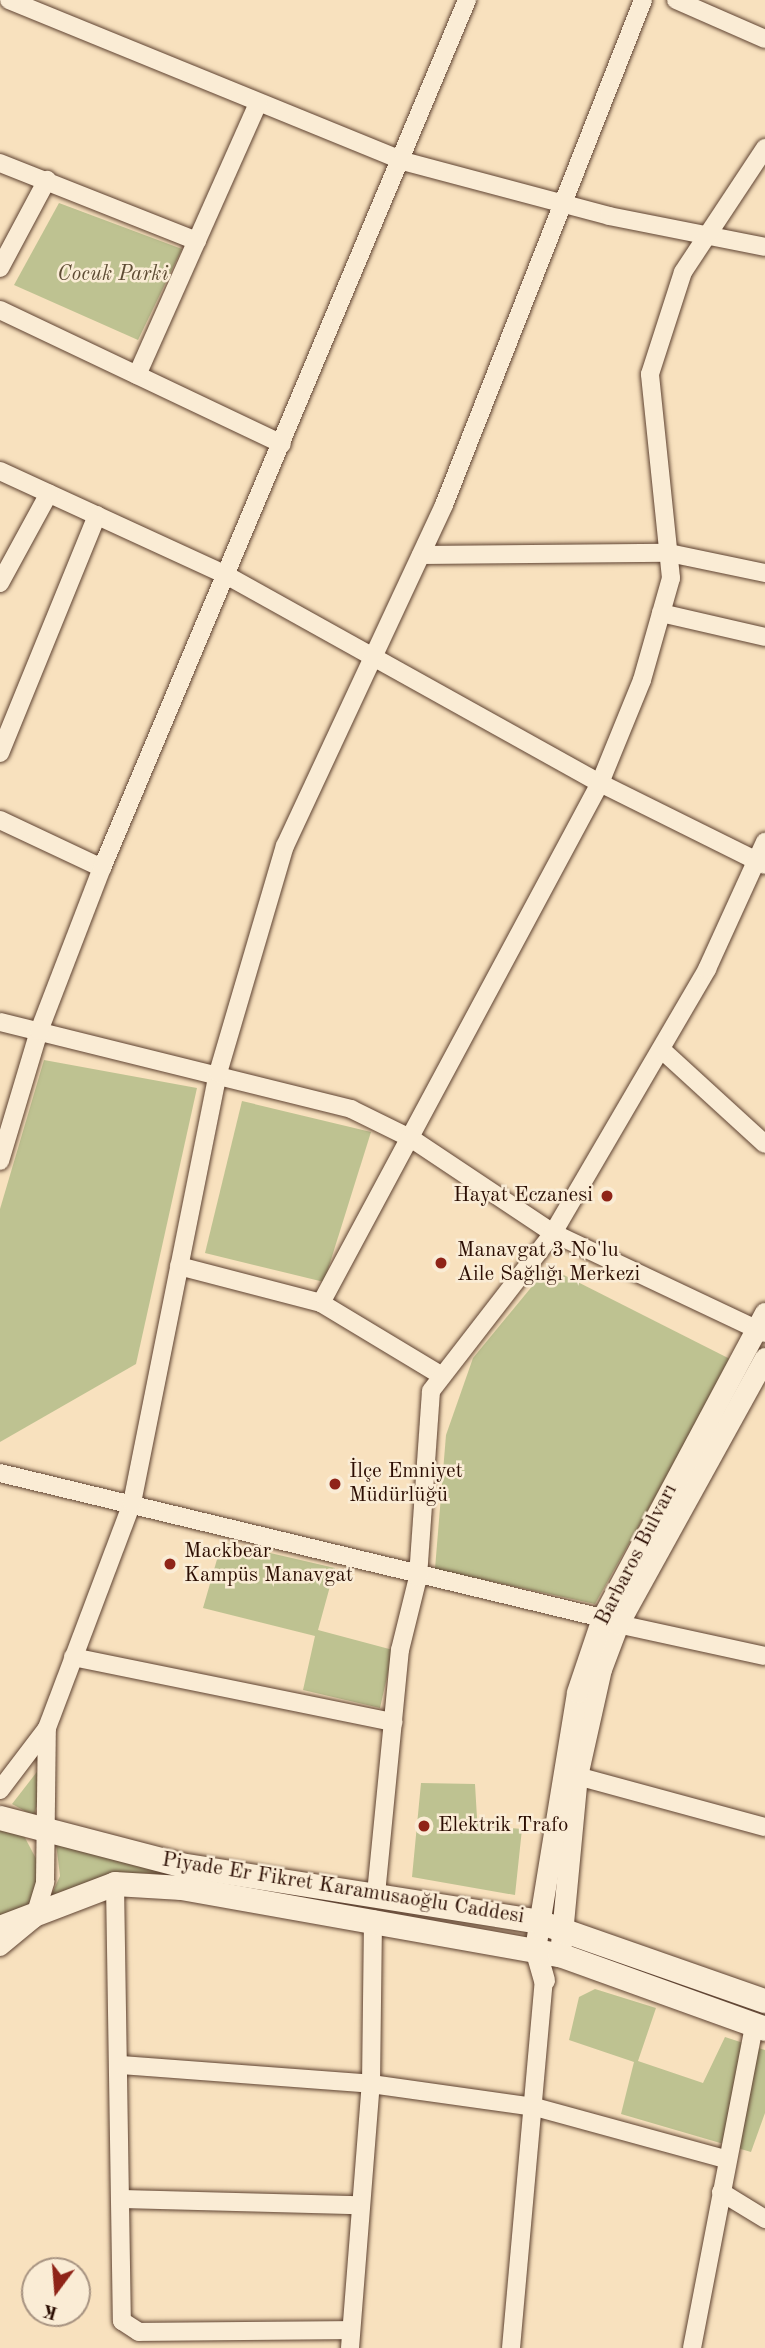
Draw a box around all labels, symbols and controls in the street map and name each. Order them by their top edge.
park label: Cocuk Parki [57,262,169,288]
place label: Hayat Eczanesi [453,1183,593,1209]
marker: Hayat Eczanesi [599,1188,615,1204]
place label: Manavgat 3 No'lu Aile Sağlığı Merkezi [457,1238,640,1288]
marker: Manavgat 3 No'lu Aile Sağlığı Merkezi [431,1253,451,1273]
place label: İlçe Emniyet Müdürlüğü [349,1459,463,1509]
marker: İlçe Emniyet Müdürlüğü [327,1476,343,1492]
street label: Barbaros Bulvarı [591,1480,683,1630]
place label: Mackbear Kampüs Manavgat [184,1539,353,1589]
marker: Mackbear Kampüs Manavgat [162,1556,178,1572]
place label: Elektrik Trafo [438,1813,568,1839]
marker: Elektrik Trafo [416,1818,432,1834]
street label: Piyade Er Fikret Karamusaoğlu Caddesi [160,1848,526,1930]
north arrow [21,2257,91,2327]
text: K [41,2300,60,2322]

